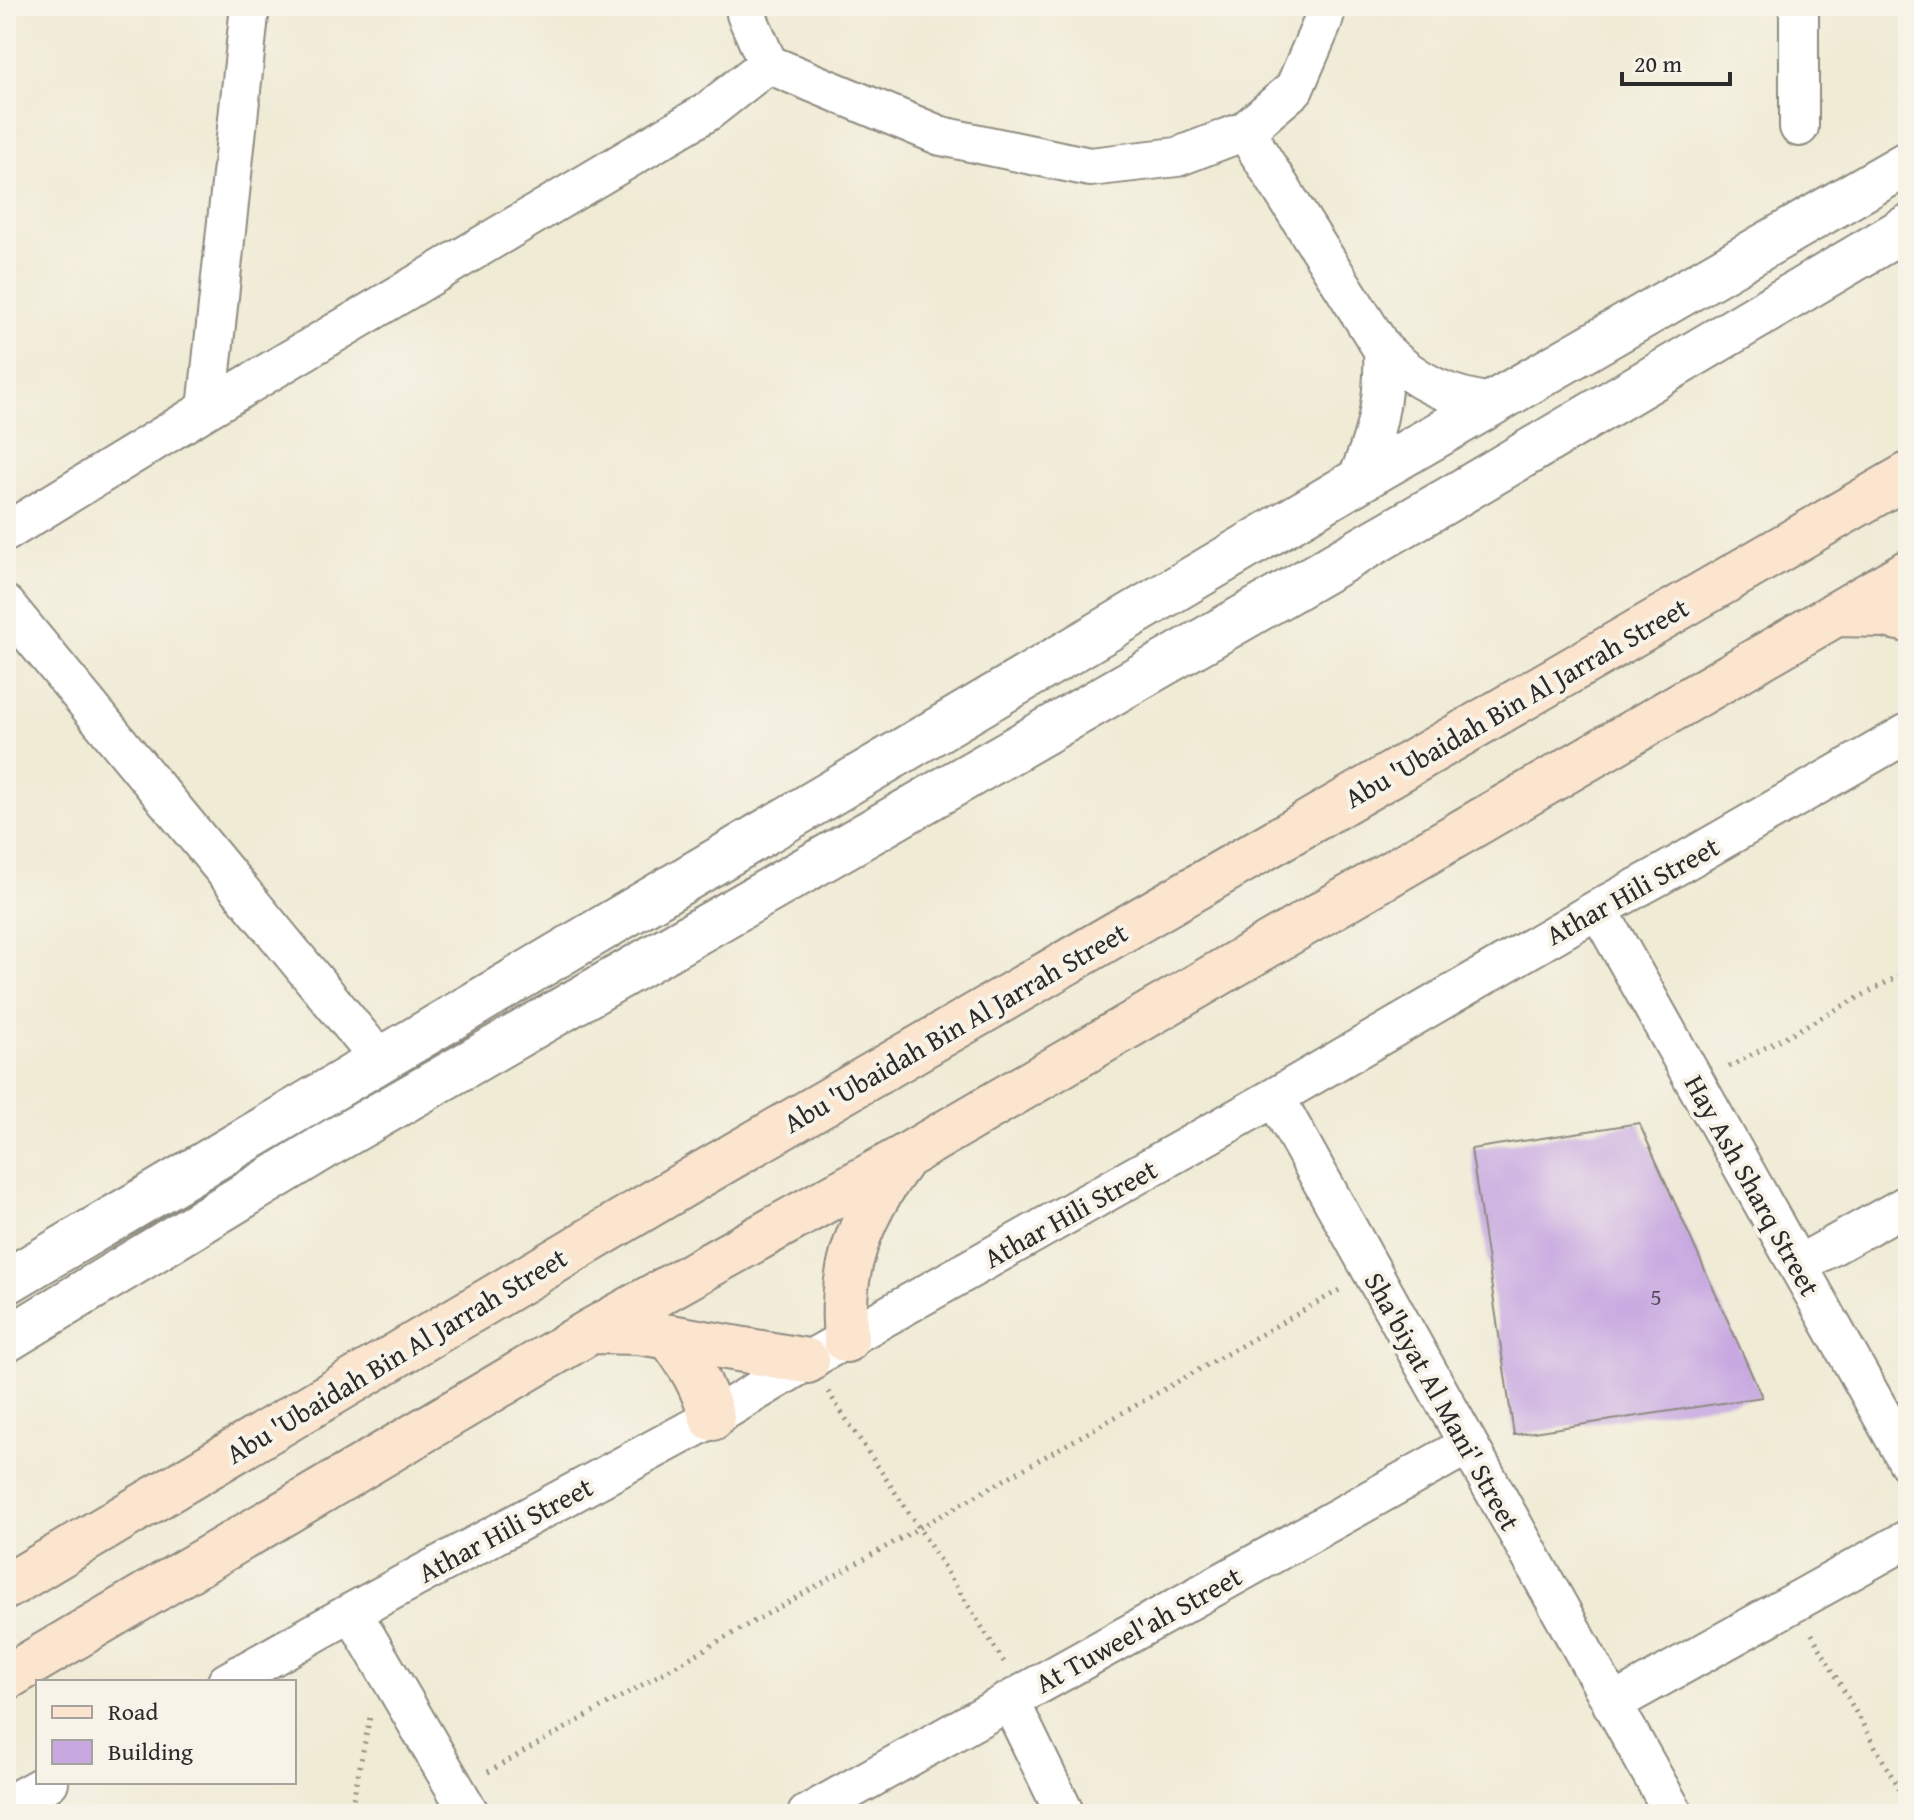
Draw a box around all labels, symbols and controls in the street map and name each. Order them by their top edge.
scale bar [1622,36,1730,86]
text: 20 m [1634,46,1682,81]
street label: Abu 'Ubaidah Bin Al Jarrah Street [1336,586,1696,818]
street label: Athar Hili Street [1538,825,1726,955]
street label: Abu 'Ubaidah Bin Al Jarrah Street [775,911,1135,1143]
street label: Hay Ash Sharq Street [1675,1067,1831,1303]
street label: Athar Hili Street [976,1148,1164,1278]
street label: Abu 'Ubaidah Bin Al Jarrah Street [218,1237,574,1473]
street label: Sha'biyat Al Mani' Street [1355,1264,1531,1538]
house number: 5 [1650,1279,1662,1314]
street label: Athar Hili Street [410,1466,600,1592]
street label: At Tuweel'ah Street [1027,1555,1249,1703]
legend [36,1680,296,1784]
text: Road [108,1694,158,1729]
text: Building [108,1734,193,1769]

